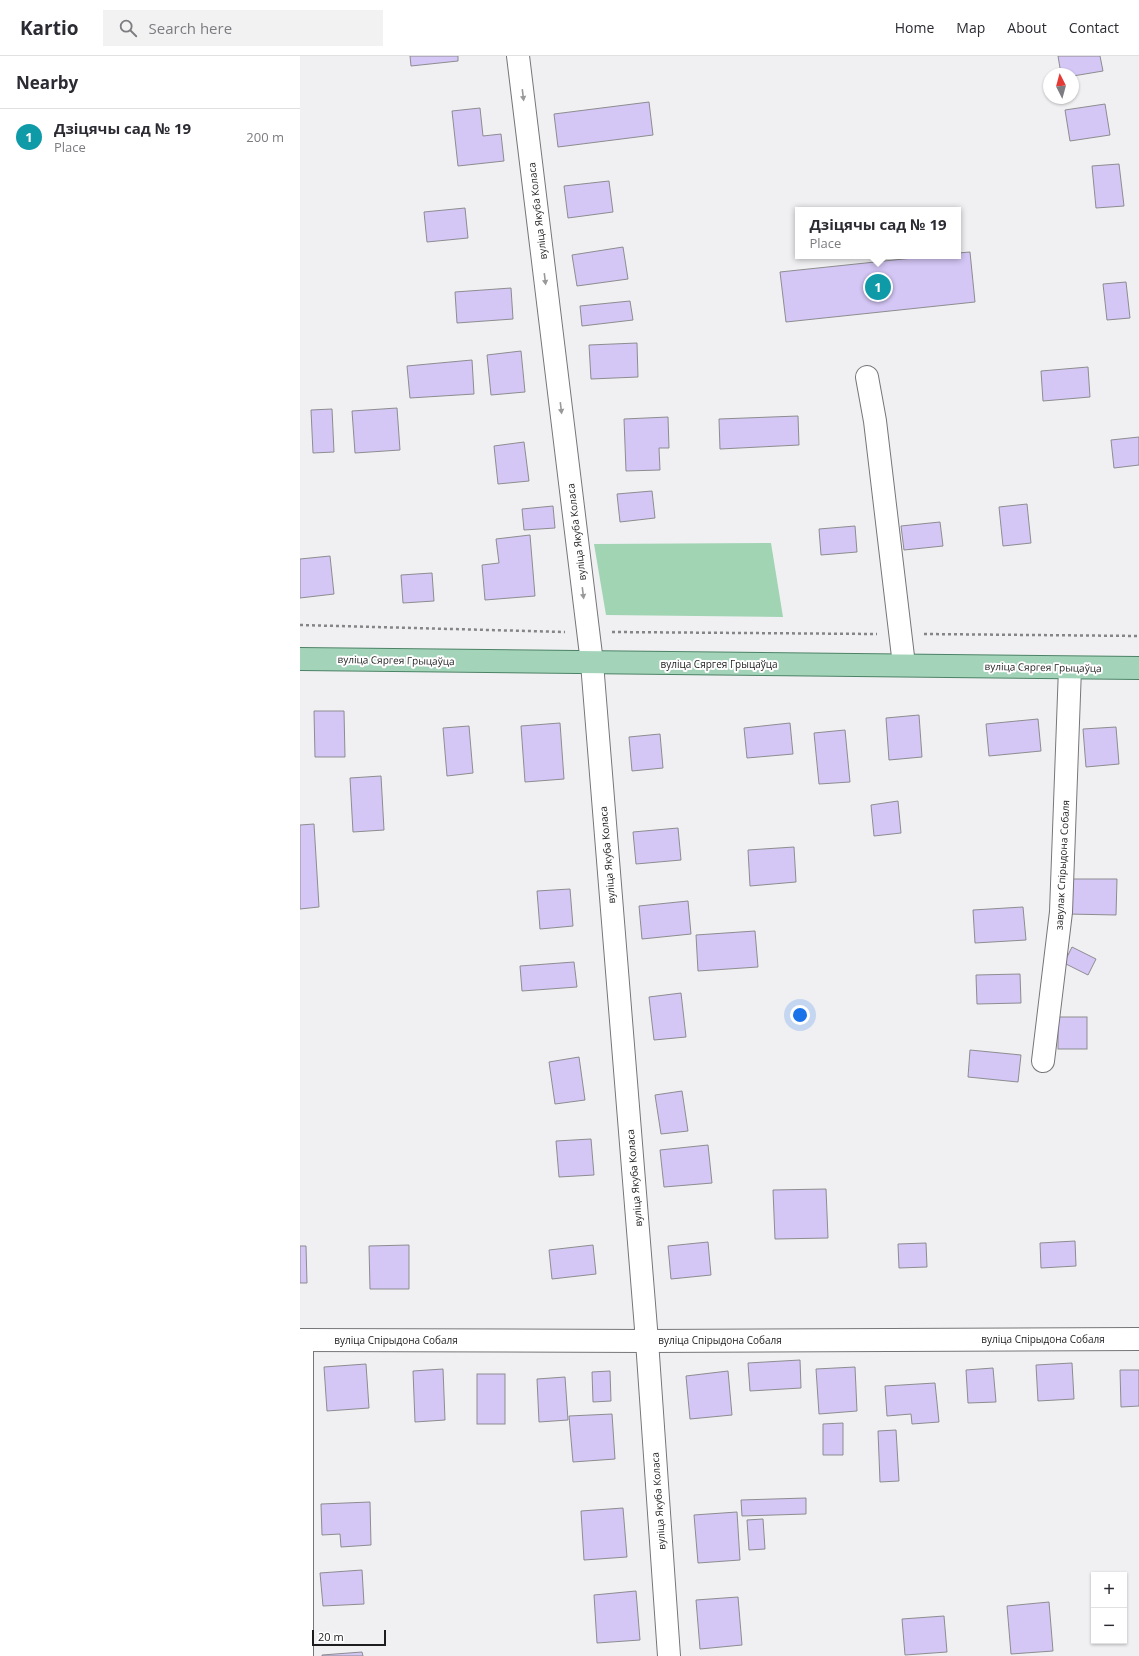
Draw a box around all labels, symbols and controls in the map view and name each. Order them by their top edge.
search box [103,10,383,46]
text: Kartio [20,15,79,41]
icon: search [117,17,139,39]
text: Search here [149,18,232,38]
text: Home [895,18,934,37]
text: Map [956,18,985,37]
text: About [1007,18,1047,37]
text: Contact [1069,18,1119,37]
north arrow [1043,68,1079,104]
text: Nearby [16,71,78,94]
one-way arrow [520,89,526,101]
text: Дзіцячы сад № 19 [54,118,191,138]
text: 1 [25,128,33,146]
text: 200 m [246,128,284,146]
text: Place [54,138,86,156]
street label: вуліца Якуба Коласа [524,162,550,260]
popup [795,207,961,259]
text: Дзіцячы сад № 19 [809,214,947,234]
text: Place [809,234,841,252]
pin: 1 [865,272,891,302]
one-way arrow [542,273,548,285]
one-way arrow [558,402,564,414]
street label: вуліца Якуба Коласа [563,483,589,581]
one-way arrow [580,587,586,599]
street label: вуліца Сяргея Грыцаўца [337,652,455,668]
street label: вуліца Сяргея Грыцаўца [660,657,778,671]
street label: вуліца Сяргея Грыцаўца [984,659,1102,675]
street label: завулак Спірыдона Собаля [1052,800,1072,930]
street label: вуліца Якуба Коласа [596,806,618,904]
your location [790,1005,810,1025]
street label: вуліца Якуба Коласа [623,1129,645,1227]
street label: вуліца Спірыдона Собаля [981,1332,1105,1346]
street label: вуліца Спірыдона Собаля [334,1333,458,1347]
street label: вуліца Спірыдона Собаля [658,1333,782,1347]
street label: вуліца Якуба Коласа [648,1452,668,1550]
map controls [1091,1572,1127,1644]
button: + [1091,1572,1127,1608]
button: − [1091,1608,1127,1644]
scale bar [312,1628,386,1647]
text: 20 m [318,1629,344,1644]

